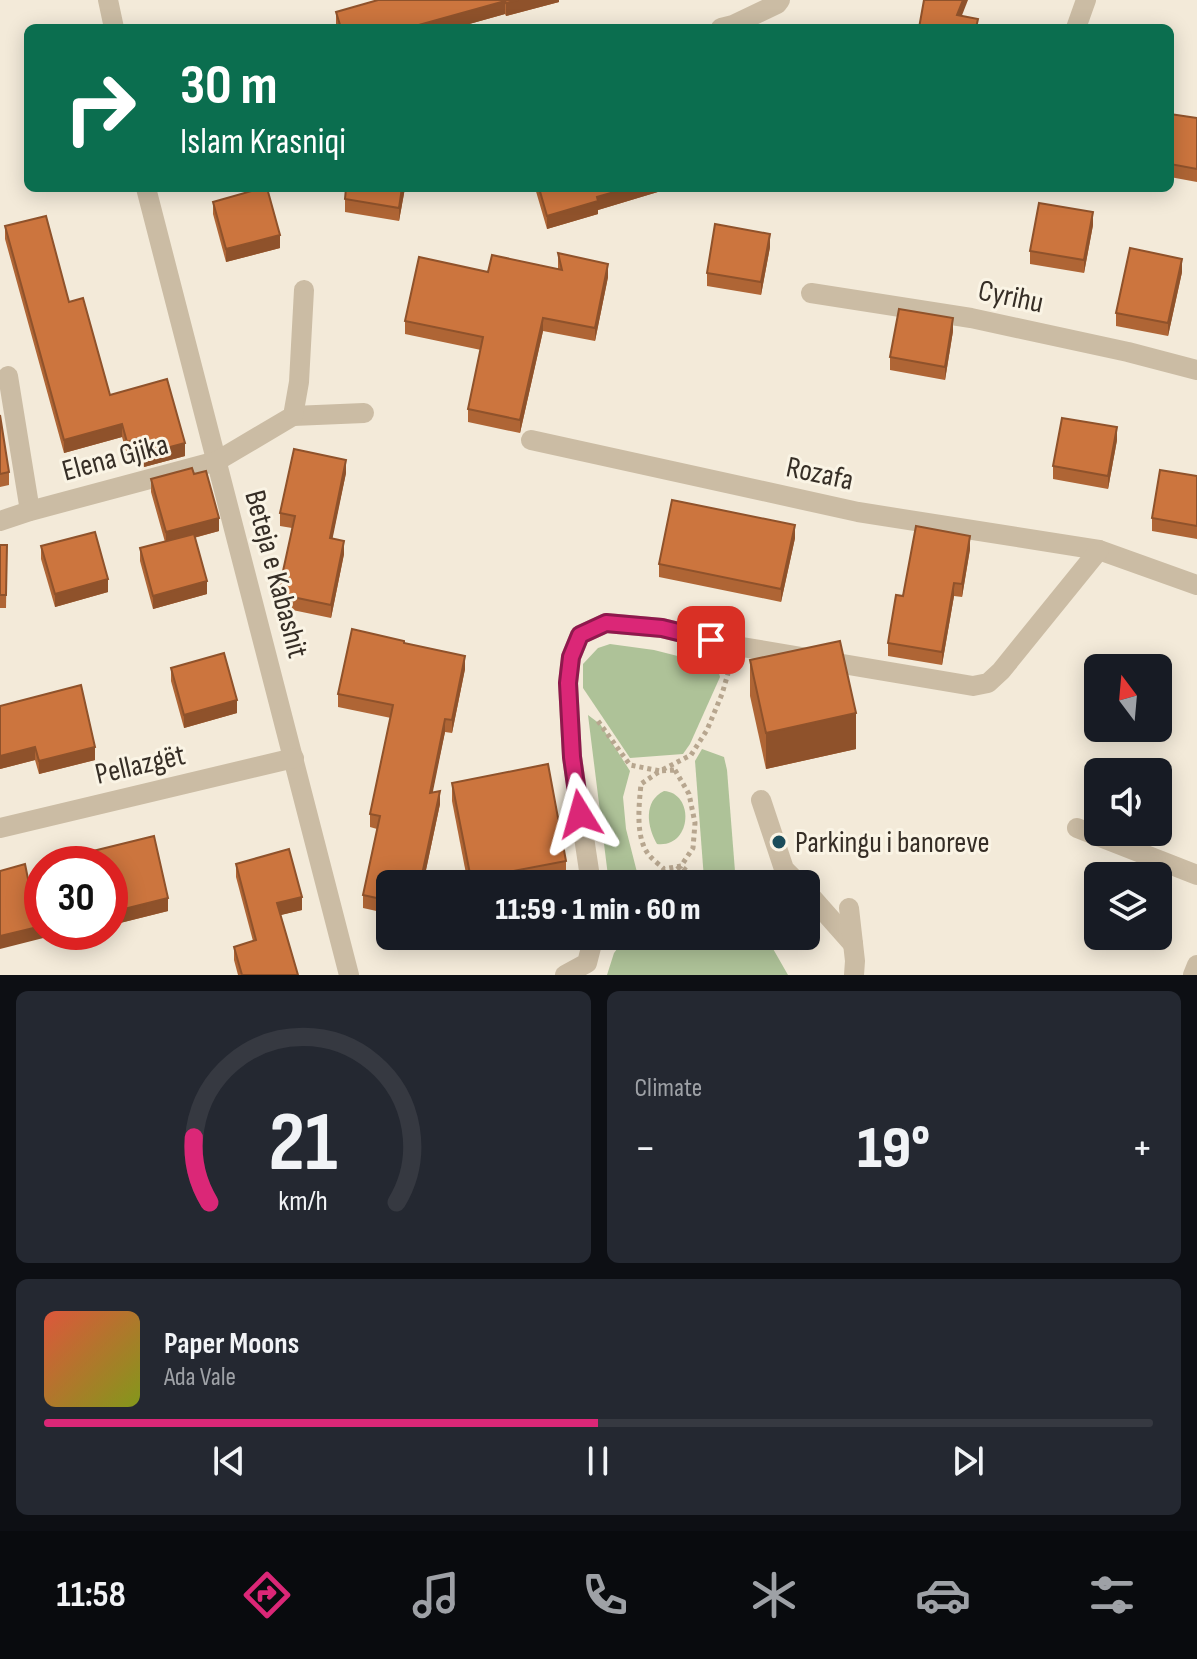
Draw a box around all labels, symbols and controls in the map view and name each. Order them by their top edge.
text: 30 m [180,53,278,120]
icon: right [48,56,152,160]
text: Islam Krasniqi [180,121,346,164]
street label: Cyrihu [975,273,1047,321]
street label: Elena Gjika [58,427,172,489]
street label: Rozafa [783,449,857,499]
street label: Beteja e Kabashit [236,486,316,662]
pin [677,606,745,674]
icon: arrive [689,618,733,662]
north arrow [1084,654,1172,742]
map controls [1084,654,1172,950]
street label: Pellazgët [92,737,189,793]
button: sound [1084,758,1172,846]
position arrow [538,772,622,856]
place label: Parkingu i banoreve [795,825,990,861]
marker: Parkingu i banoreve [770,833,788,851]
speed limit sign: 30 [24,846,128,950]
button: layers [1084,862,1172,950]
text: 11:59 · 1 min · 60 m [495,892,701,928]
text: Climate [635,1073,702,1104]
text: 21 [269,1094,338,1194]
text: 19° [857,1113,930,1185]
text: − [635,1122,656,1175]
text: + [1131,1122,1153,1175]
text: km/h [279,1184,328,1219]
text: Paper Moons [164,1326,299,1362]
text: Ada Vale [164,1362,236,1393]
icon: previous [207,1439,251,1483]
icon: pause [576,1439,620,1483]
icon: next [946,1439,990,1483]
icon: directions [239,1567,295,1623]
icon: music [408,1567,464,1623]
icon: phone [577,1567,633,1623]
icon: climate [746,1567,802,1623]
icon: car [915,1567,971,1623]
icon: filters [1084,1567,1140,1623]
text: 11:58 [57,1574,126,1617]

